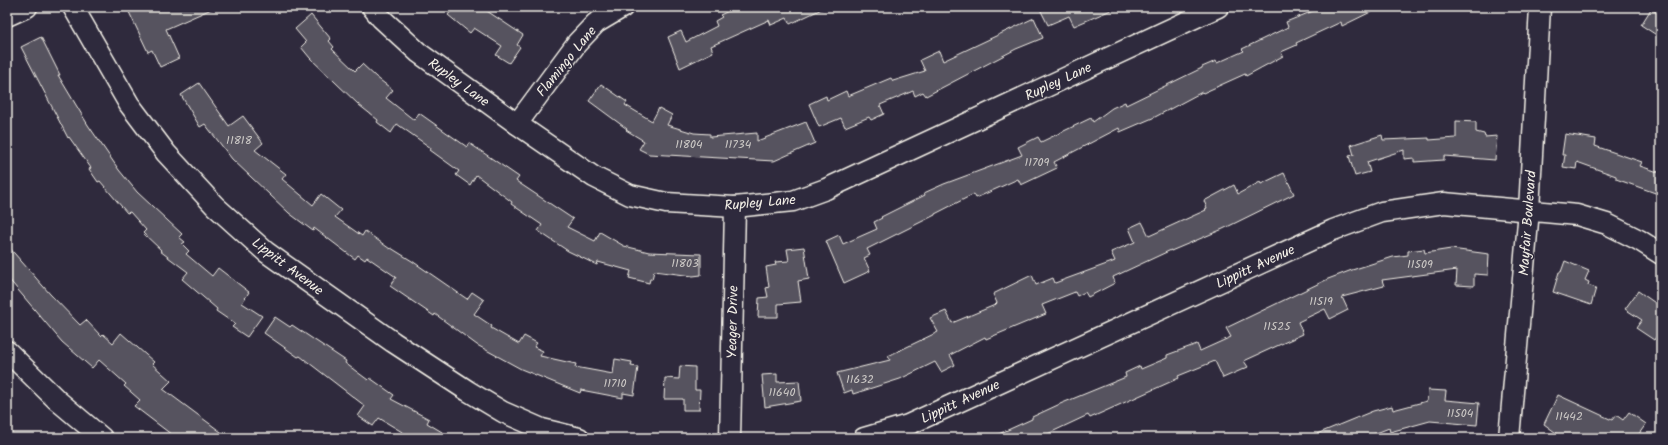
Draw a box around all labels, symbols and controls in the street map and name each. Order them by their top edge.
street label: Flamingo Lane [531,21,603,102]
street label: Rupley Lane [423,53,494,113]
street label: Rupley Lane [1021,57,1096,107]
house number: 11818 [226,131,253,150]
house number: 11804 [675,135,703,154]
house number: 11734 [725,135,752,154]
house number: 11709 [1025,153,1050,172]
street label: Mayfair Boulevard [1513,169,1543,276]
street label: Rupley Lane [724,189,797,217]
street label: Lippitt Avenue [247,232,329,302]
street label: Lippitt Avenue [1212,239,1299,295]
house number: 11803 [671,254,699,273]
house number: 11509 [1407,255,1433,274]
street label: Yeager Drive [721,284,745,359]
house number: 11519 [1309,292,1333,311]
house number: 11525 [1263,317,1292,336]
house number: 11632 [846,370,874,389]
house number: 11710 [604,374,626,393]
street label: Lippitt Avenue [917,374,1004,430]
house number: 11640 [769,383,795,402]
house number: 11504 [1447,404,1474,423]
house number: 11442 [1555,407,1583,426]

